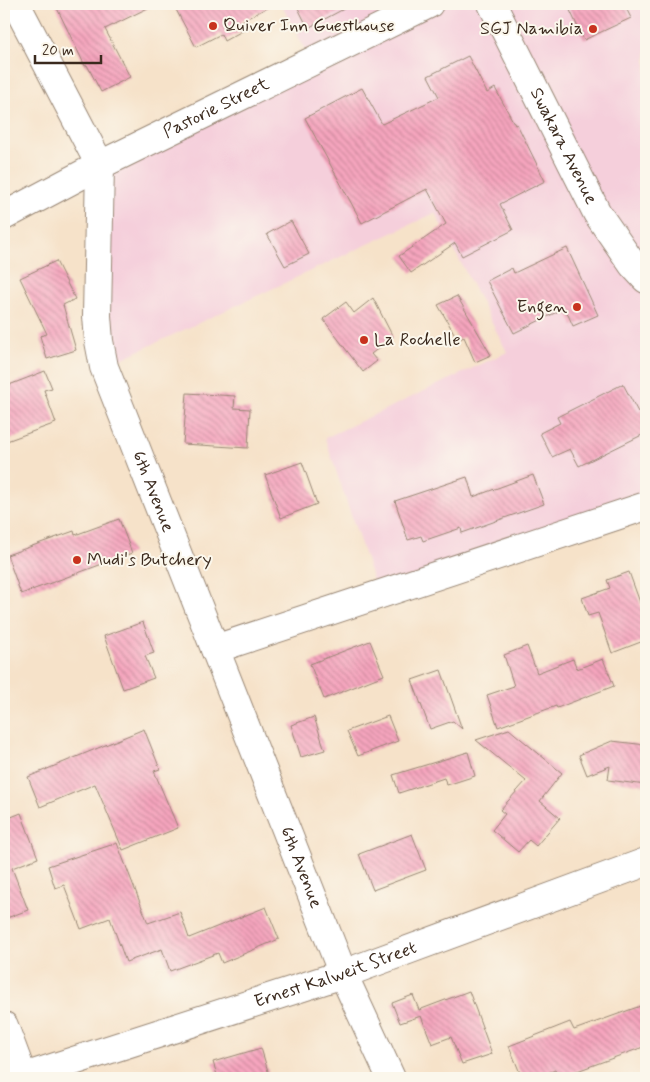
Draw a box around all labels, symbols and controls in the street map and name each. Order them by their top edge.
place label: Quiver Inn Guesthouse [223,14,395,38]
place label: SGJ Namibia [480,17,583,41]
marker: Quiver Inn Guesthouse [207,20,219,32]
marker: SGJ Namibia [587,23,599,35]
scale bar [35,32,101,64]
text: 20 m [42,41,74,61]
street label: Pastorie Street [159,72,274,144]
street label: Swakara Avenue [524,84,603,209]
place label: Engen [517,295,567,321]
marker: Engen [571,301,583,313]
place label: La Rochelle [374,328,461,352]
marker: La Rochelle [358,334,370,346]
street label: 6th Avenue [126,447,180,536]
place label: Mudi's Butchery [87,548,212,572]
marker: Mudi's Butchery [71,554,83,566]
street label: 6th Avenue [274,823,328,912]
street label: Ernest Kalweit Street [251,936,420,1014]

